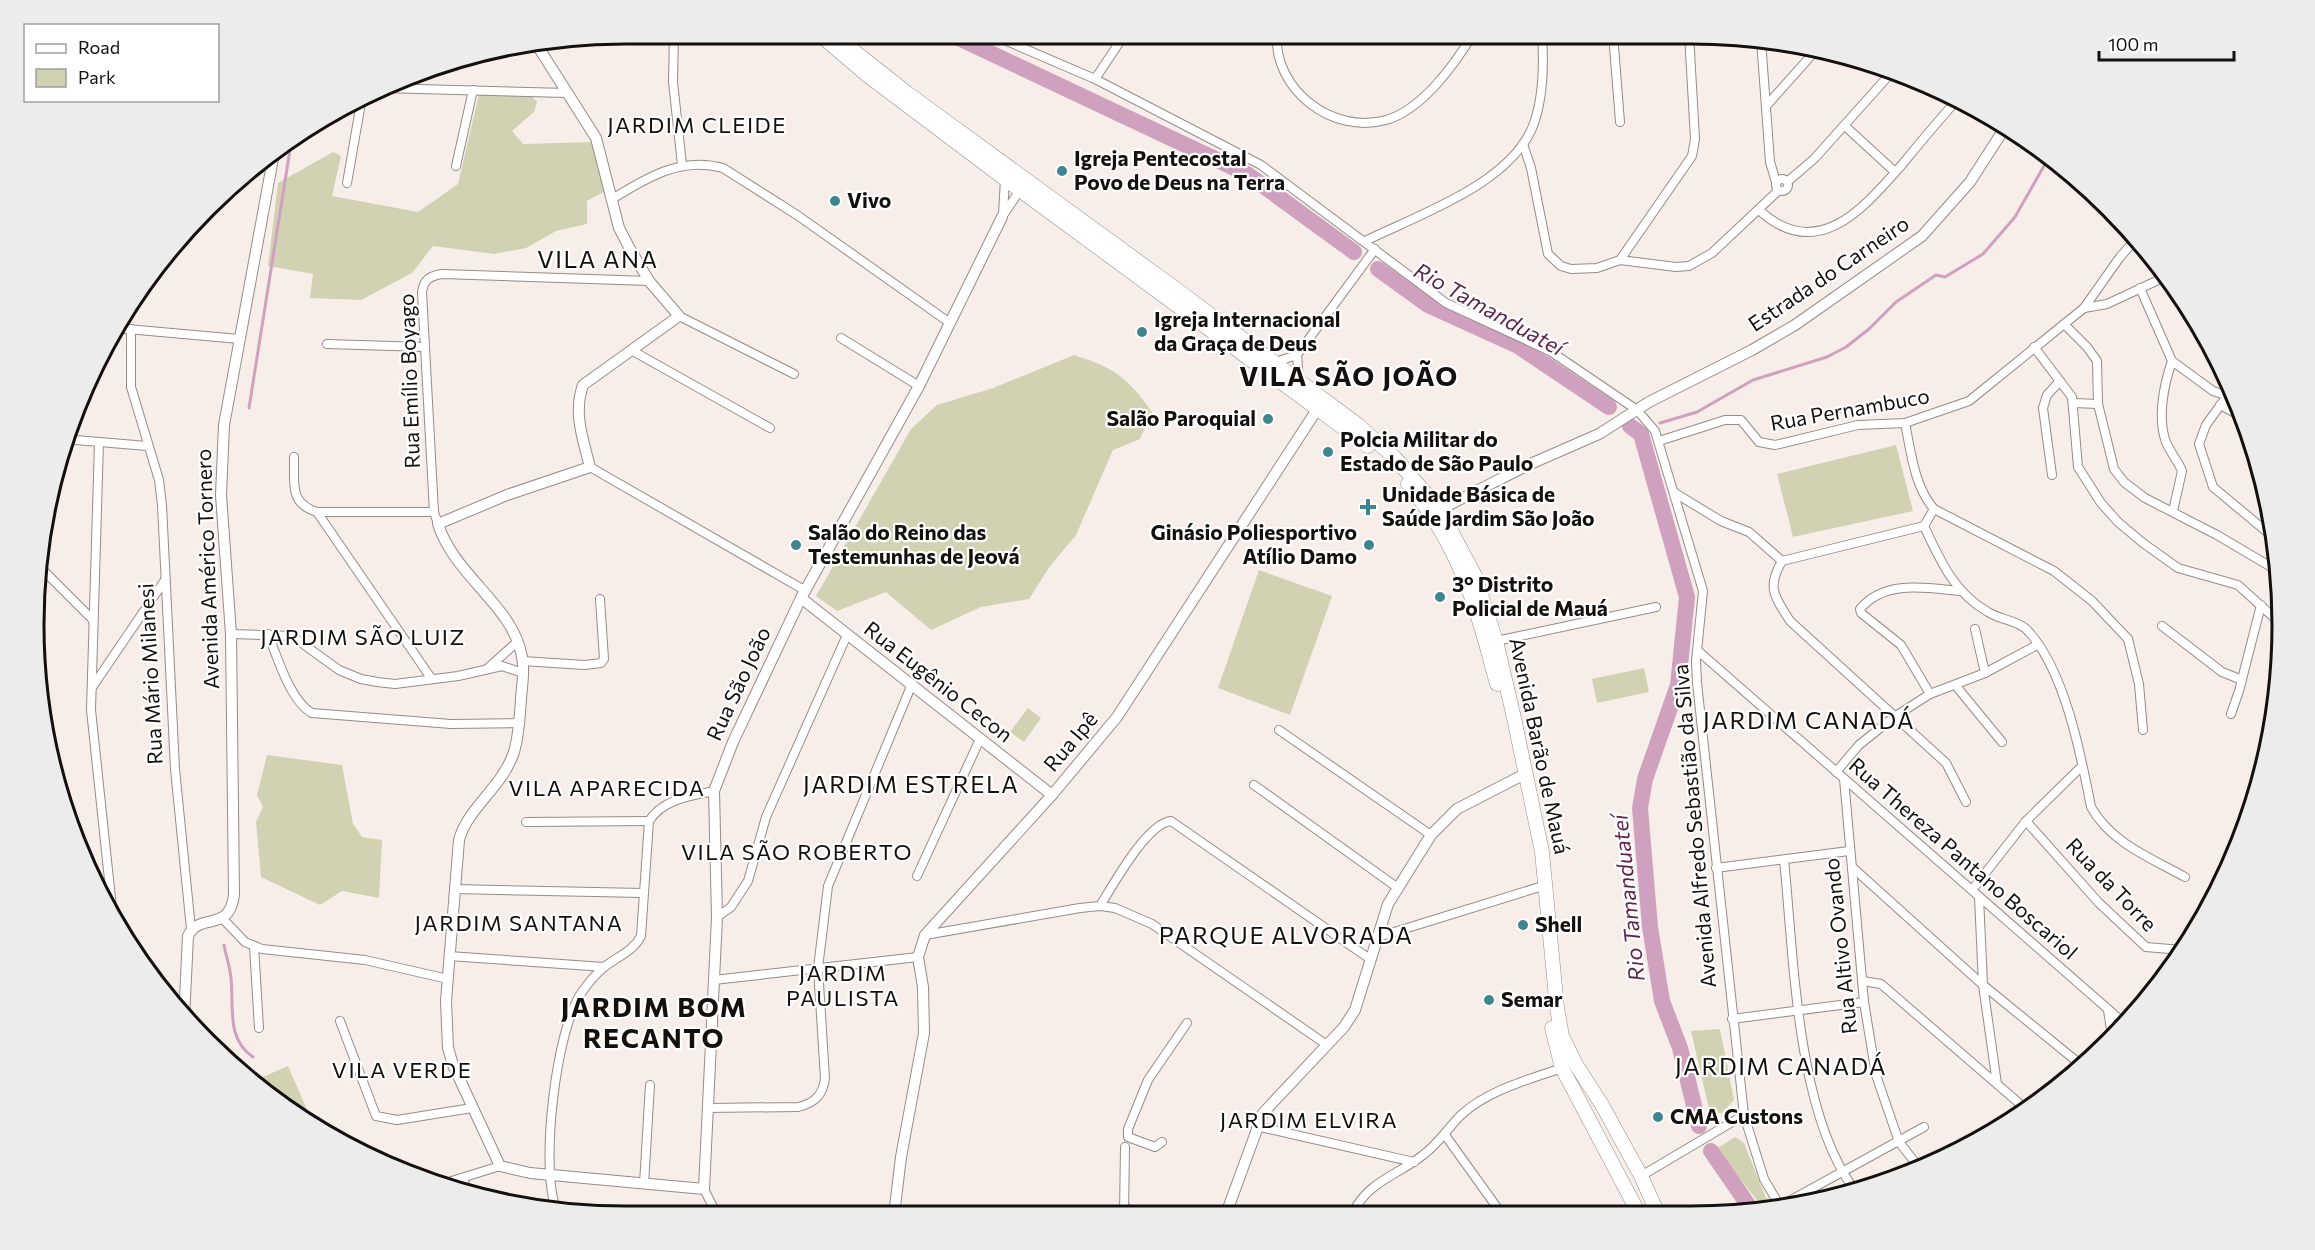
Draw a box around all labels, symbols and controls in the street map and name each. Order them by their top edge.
legend [24,24,219,102]
scale bar [2099,24,2234,62]
text: 100 m [2108,33,2158,55]
text: Road [78,36,120,58]
text: Park [78,66,116,88]
district label: JARDIM CLEIDE [607,111,787,138]
place label: Igreja Pentecostal Povo de Deus na Terra [1074,145,1285,194]
marker: Igreja Pentecostal Povo de Deus na Terra [1055,164,1069,178]
place label: Vivo [847,187,891,212]
marker: Vivo [828,194,842,208]
street label: Estrada do Carneiro [1743,210,1913,336]
district label: VILA ANA [537,244,659,273]
water label: Rio Tamanduateí [1409,256,1572,363]
street label: Rua Emílio Boyago [393,293,424,469]
place label: Igreja Internacional da Graça de Deus [1154,306,1340,355]
marker: Igreja Internacional da Graça de Deus [1135,325,1149,339]
district label: VILA SÃO JOÃO [1239,359,1459,392]
street label: Rua Pernambuco [1768,382,1931,435]
place label: Salão Paroquial [1106,405,1256,430]
marker: Salão Paroquial [1261,412,1275,426]
place label: Polcia Militar do Estado de São Paulo [1340,426,1533,475]
marker: Polcia Militar do Estado de São Paulo [1321,445,1335,459]
street label: Avenida Américo Tornero [190,448,223,690]
place label: Unidade Básica de Saúde Jardim São João [1382,481,1595,530]
marker: Unidade Básica de Saúde Jardim São João [1359,498,1377,516]
place label: Salão do Reino das Testemunhas de Jeová [808,519,1019,568]
place label: Ginásio Poliesportivo Atílio Damo [1150,519,1357,568]
marker: Salão do Reino das Testemunhas de Jeová [789,538,803,552]
marker: Ginásio Poliesportivo Atílio Damo [1362,538,1376,552]
place label: 3º Distrito Policial de Mauá [1452,571,1608,620]
street label: Rua Mário Milanesi [132,583,167,765]
marker: 3º Distrito Policial de Mauá [1433,590,1447,604]
street label: Rua Eugênio Cecon [860,615,1018,747]
district label: JARDIM SÃO LUIZ [260,623,466,650]
street label: Rua São João [700,623,775,744]
street label: Avenida Barão de Mauá [1505,635,1576,856]
street label: Avenida Alfredo Sebastião da Silva [1667,663,1720,989]
district label: JARDIM CANADÁ [1703,705,1915,734]
street label: Rua Ipê [1038,706,1102,776]
street label: Rua Thereza Pantano Boscariol [1845,752,2083,964]
district label: JARDIM ESTRELA [803,769,1019,798]
district label: VILA APARECIDA [509,774,705,801]
water label: Rio Tamanduateí [1605,810,1650,983]
street label: Rua da Torre [2062,832,2163,936]
district label: VILA SÃO ROBERTO [681,838,913,865]
street label: Rua Altivo Ovando [1818,857,1861,1035]
district label: JARDIM SANTANA [415,909,623,936]
place label: Shell [1535,911,1582,936]
marker: Shell [1516,918,1530,932]
district label: PARQUE ALVORADA [1159,920,1413,949]
district label: JARDIM PAULISTA [786,959,900,1011]
place label: Semar [1501,986,1563,1011]
district label: JARDIM BOM RECANTO [561,990,747,1054]
marker: Semar [1482,993,1496,1007]
district label: JARDIM CANADÁ [1675,1051,1887,1080]
district label: VILA VERDE [332,1056,472,1083]
place label: CMA Custons [1670,1103,1803,1128]
district label: JARDIM ELVIRA [1220,1106,1398,1133]
marker: CMA Custons [1651,1110,1665,1124]

